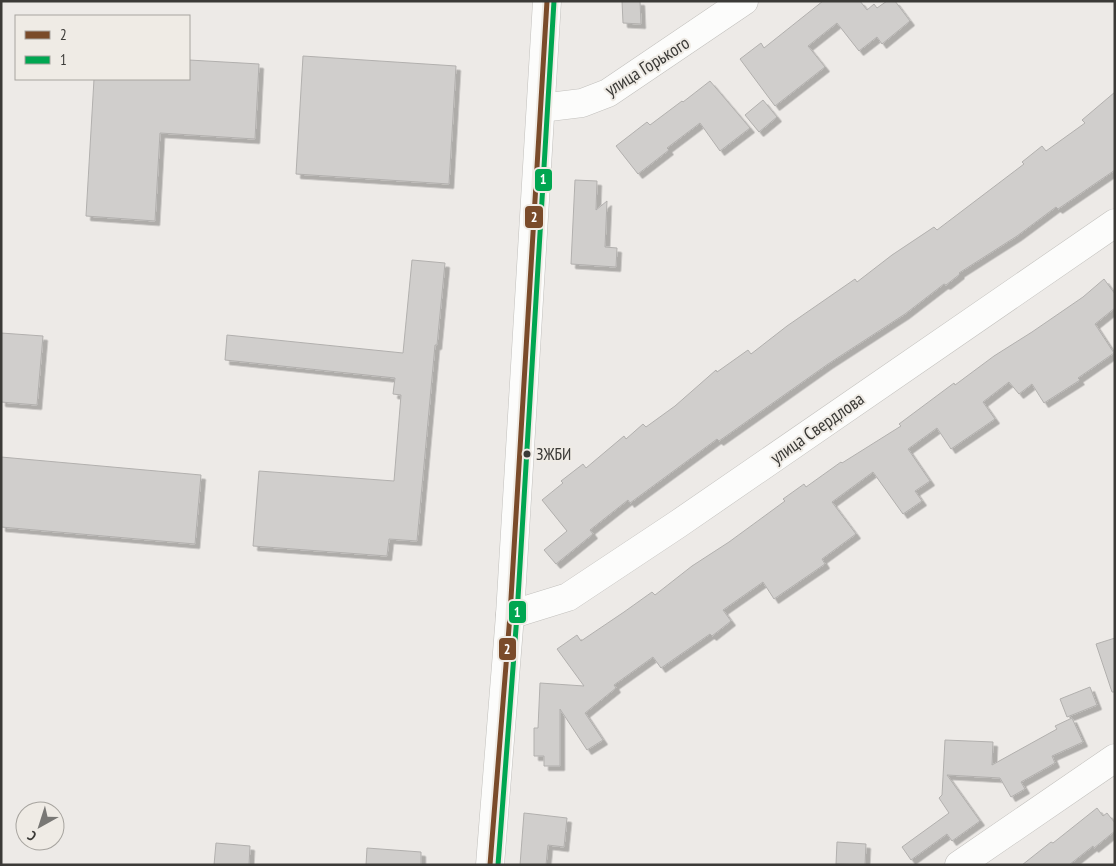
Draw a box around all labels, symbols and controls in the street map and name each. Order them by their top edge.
legend [15,15,190,80]
text: 2 [60,25,67,44]
street label: улица Горького [600,31,694,101]
text: 1 [60,50,67,69]
line badge: 1 [534,168,553,192]
text: 1 [540,170,546,188]
line badge: 2 [524,205,544,229]
text: 2 [531,208,537,226]
street label: улица Свердлова [766,387,868,469]
place label: ЗЖБИ [536,443,571,465]
marker: ЗЖБИ [522,449,532,459]
line badge: 1 [508,600,527,624]
text: 1 [514,603,520,621]
line badge: 2 [498,637,517,661]
text: 2 [504,640,510,658]
north arrow [15,801,65,851]
text: С [23,827,40,845]

